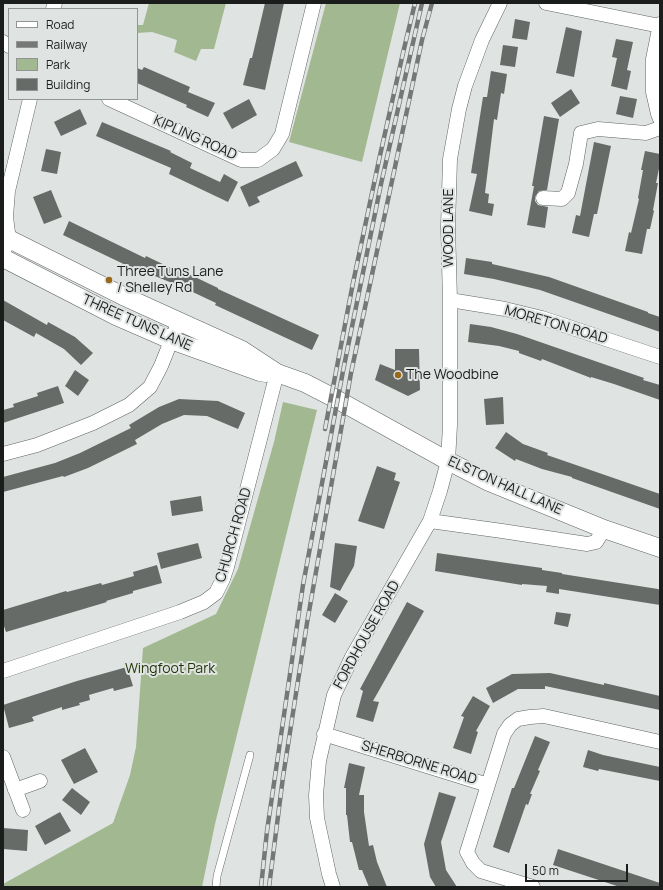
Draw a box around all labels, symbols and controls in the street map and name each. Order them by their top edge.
legend [8,8,138,100]
text: Road [46,16,74,33]
text: Railway [46,36,87,53]
text: Park [46,56,70,73]
text: Building [46,76,90,93]
street label: KIPLING ROAD [151,112,239,164]
street label: WOOD LANE [441,189,457,267]
place label: Three Tuns Lane / Shelley Rd [117,264,224,296]
marker: Three Tuns Lane / Shelley Rd [104,275,114,285]
street label: THREE TUNS LANE [80,291,194,355]
street label: MORETON ROAD [502,302,610,348]
place label: The Woodbine [406,367,499,383]
marker: The Woodbine [393,370,403,380]
street label: ELSTON HALL LANE [445,453,565,519]
street label: CHURCH ROAD [212,486,256,584]
street label: FORDHOUSE ROAD [330,578,404,692]
park label: Wingfoot Park [125,661,215,677]
street label: SHERBORNE ROAD [359,737,479,789]
scale bar [527,856,630,882]
text: 50 m [532,862,559,879]

